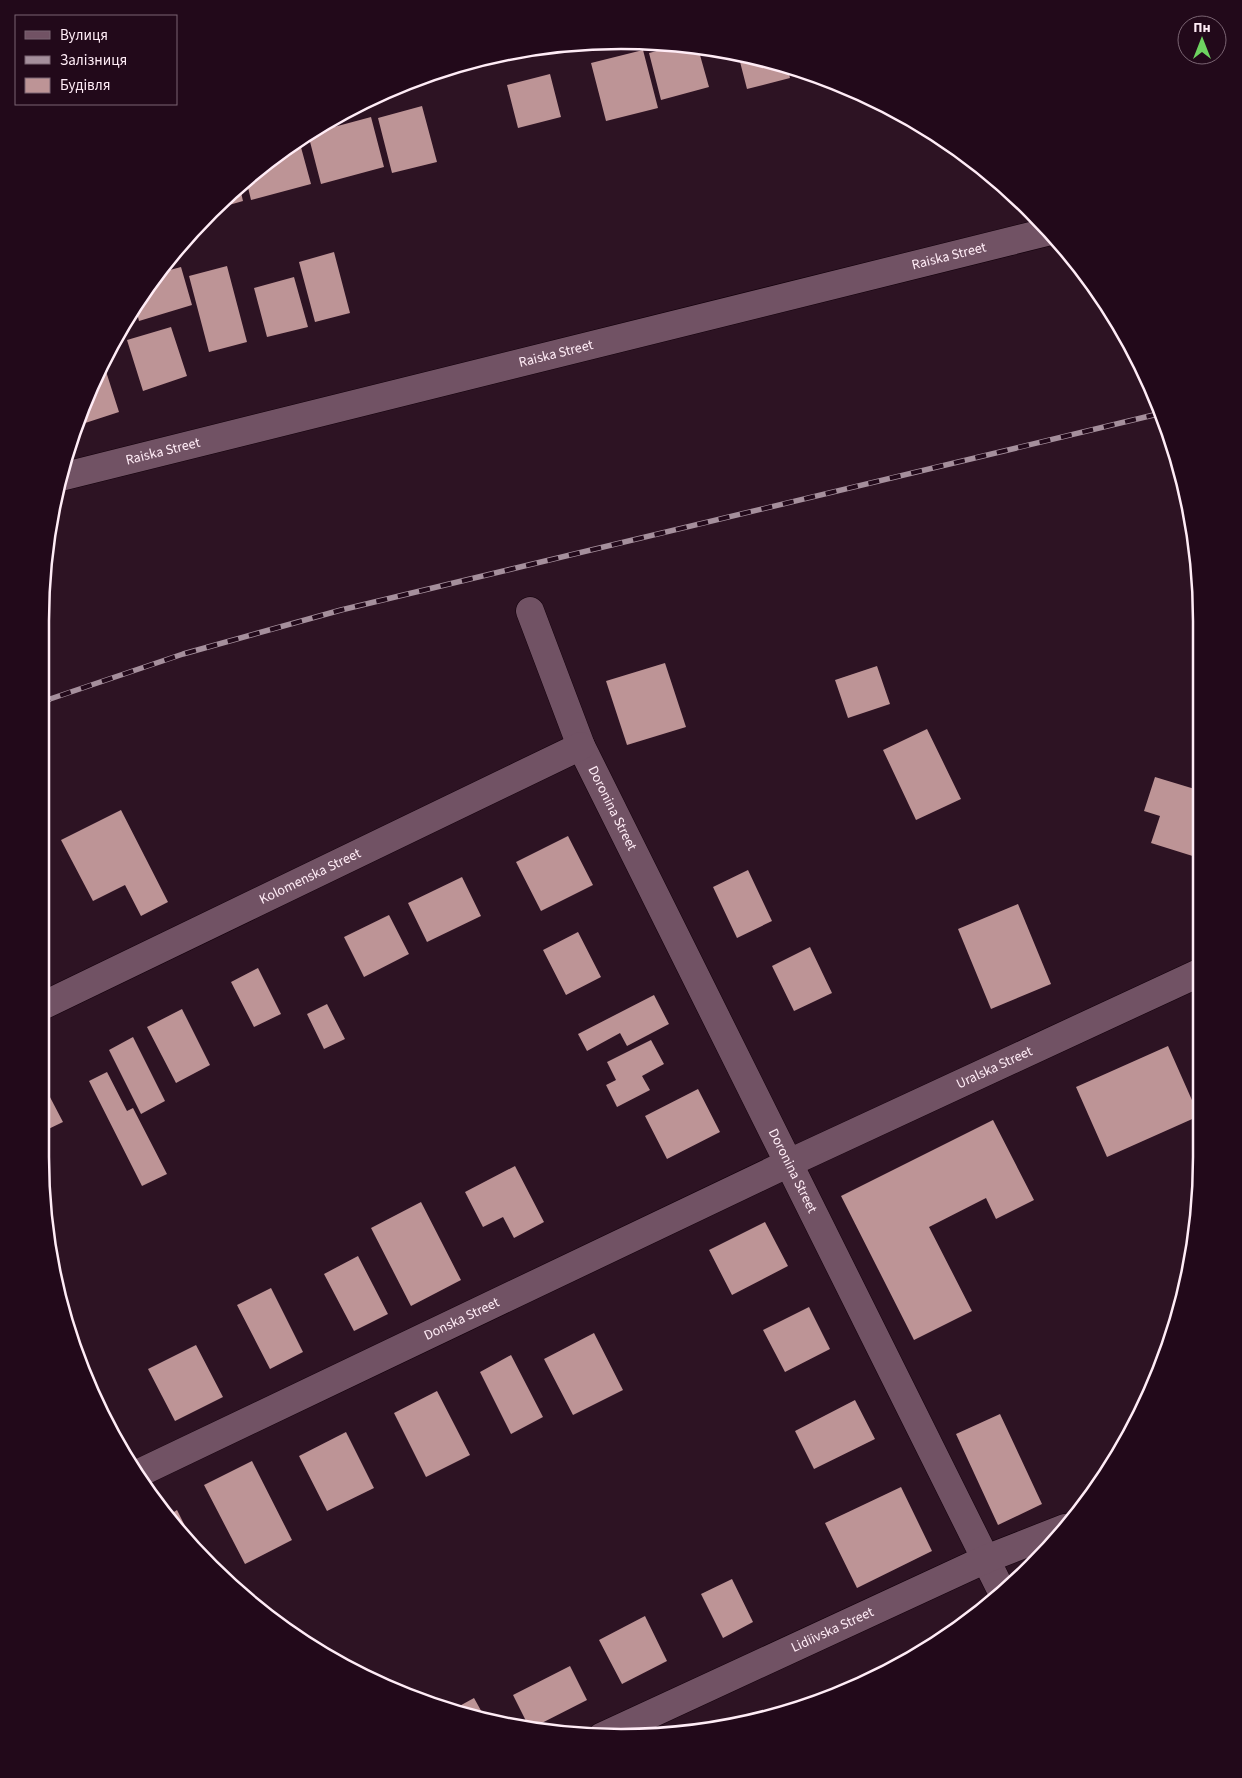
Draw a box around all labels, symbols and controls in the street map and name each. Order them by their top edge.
legend [15,15,178,105]
north arrow [1177,15,1227,65]
text: Пн [1193,18,1211,38]
text: Вулиця [60,25,108,46]
text: Залізниця [60,50,127,71]
text: Будівля [60,75,110,96]
street label: Raiska Street [910,237,989,275]
street label: Raiska Street [517,335,596,373]
street label: Raiska Street [124,433,202,471]
street label: Doronina Street [583,763,642,854]
street label: Kolomenska Street [256,843,365,910]
street label: Uralska Street [953,1041,1036,1094]
street label: Doronina Street [763,1125,822,1217]
street label: Donska Street [421,1292,503,1346]
street label: Lidiivska Street [788,1602,877,1658]

